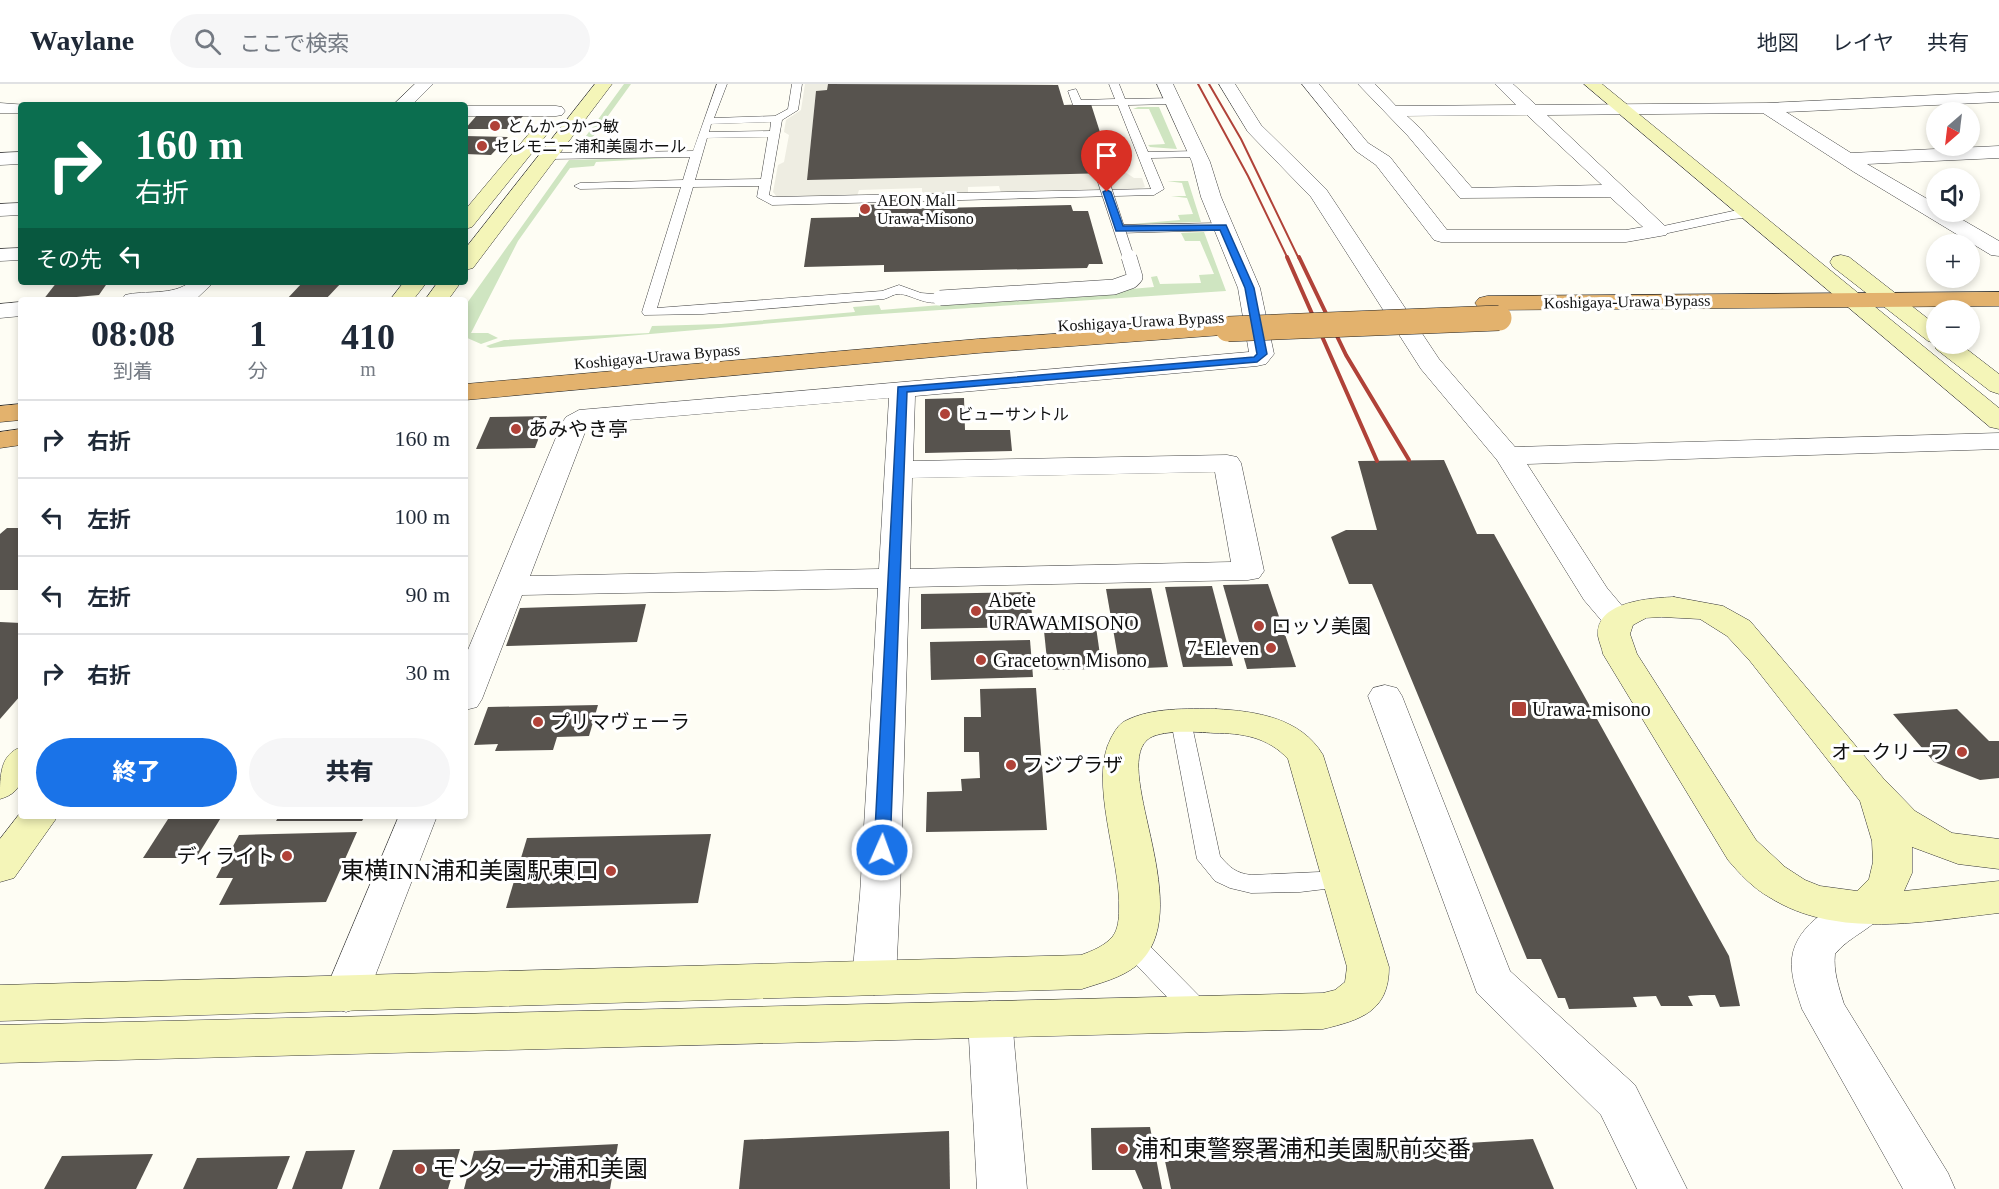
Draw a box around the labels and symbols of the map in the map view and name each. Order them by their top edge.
north arrow [1926,102,1980,156]
place label: とんかつかつ敏 [507,118,619,135]
marker: とんかつかつ敏 [488,119,502,133]
pin [1081,130,1132,192]
place label: セレモニー浦和美園ホール [494,138,686,155]
marker: セレモニー浦和美園ホール [475,139,489,153]
place label: AEON Mall Urawa-Misono [877,192,974,227]
marker: AEON Mall Urawa-Misono [858,202,872,216]
street label: Koshigaya-Urawa Bypass [1544,292,1710,312]
street label: Koshigaya-Urawa Bypass [1057,309,1225,335]
street label: Koshigaya-Urawa Bypass [573,341,741,373]
place label: ビューサントル [957,406,1069,423]
marker: ビューサントル [938,407,952,421]
place label: あみやき亭 [528,418,628,440]
marker: あみやき亭 [509,422,523,436]
place label: Abete URAWAMISONO [988,589,1139,634]
marker: Abete URAWAMISONO [969,604,983,618]
place label: ロッソ美園 [1271,615,1371,637]
marker: ロッソ美園 [1252,619,1266,633]
place label: 7-Eleven [1187,637,1259,659]
marker: 7-Eleven [1264,641,1278,655]
place label: Gracetown Misono [993,649,1147,671]
marker: Gracetown Misono [974,653,988,667]
place label: Urawa-misono [1532,698,1651,720]
marker: Urawa-misono [1510,700,1528,718]
place label: プリマヴェーラ [550,711,690,733]
marker: プリマヴェーラ [531,715,545,729]
place label: オークリーフ [1831,741,1950,763]
marker: オークリーフ [1955,745,1969,759]
place label: フジプラザ [1023,754,1123,776]
marker: フジプラザ [1004,758,1018,772]
position arrow [850,818,914,882]
place label: ディライト [176,845,275,867]
marker: ディライト [280,849,294,863]
place label: 東横INN浦和美園駅東口 [340,858,599,884]
marker: 東横INN浦和美園駅東口 [604,864,618,878]
place label: 浦和東警察署浦和美園駅前交番 [1135,1136,1471,1162]
marker: 浦和東警察署浦和美園駅前交番 [1116,1142,1130,1156]
place label: モンターナ浦和美園 [432,1156,648,1182]
marker: モンターナ浦和美園 [413,1162,427,1176]

